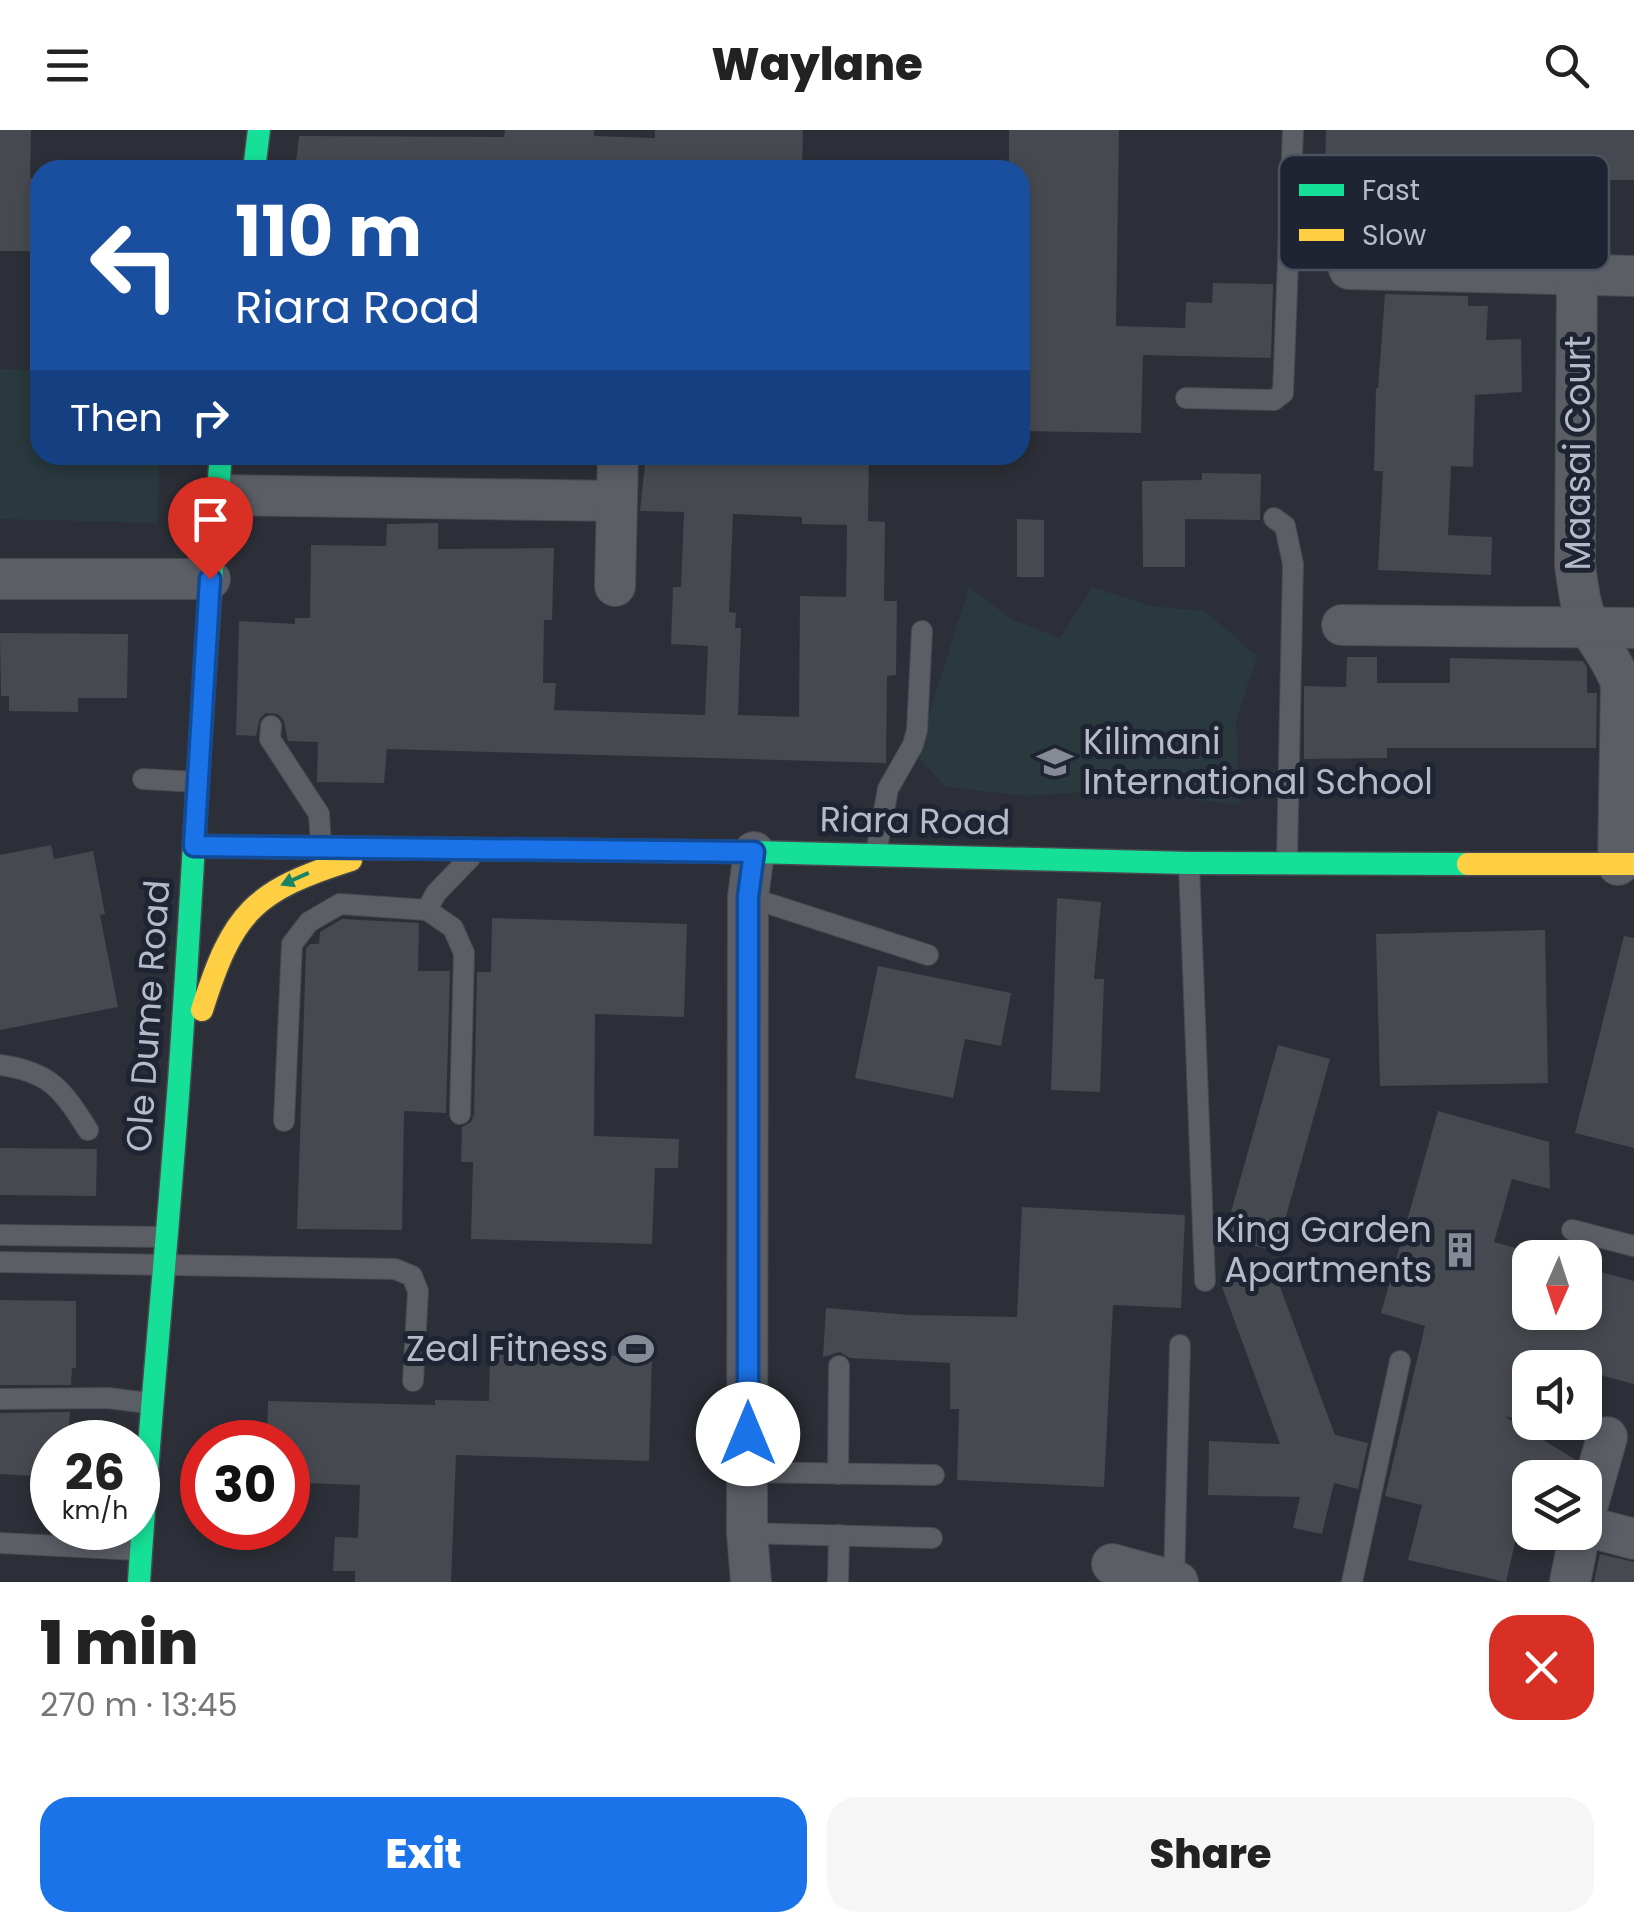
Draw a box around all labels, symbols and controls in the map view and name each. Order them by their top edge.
text: Waylane [711,33,923,96]
icon: menu [40,38,95,93]
icon: search [1539,38,1594,93]
legend [1279,155,1609,270]
text: Fast [1362,171,1420,210]
text: 110 m [235,182,422,281]
icon: left [70,200,200,330]
text: Slow [1362,216,1426,255]
text: Riara Road [235,276,480,339]
street label: Maasai Court [1553,336,1602,570]
icon: right [183,390,238,445]
text: Then [70,391,163,444]
pin [168,477,253,580]
icon: arrive [183,492,238,547]
place label: Kilimani International School [1083,717,1433,806]
school or university icon: Kilimani International School [1036,743,1074,781]
street label: Riara Road [819,794,1011,847]
one-way arrow [280,871,309,887]
street label: Ole Dume Road [114,878,181,1154]
place label: King Garden Apartments [1215,1205,1432,1294]
building icon: King Garden Apartments [1441,1231,1479,1269]
north arrow [1512,1240,1602,1330]
map controls [1512,1240,1602,1550]
place label: Zeal Fitness [406,1324,608,1373]
sports icon: Zeal Fitness [617,1330,655,1368]
button: sound [1512,1350,1602,1440]
position arrow [696,1382,800,1486]
speed limit sign: 30 [180,1420,310,1550]
text: 26 [65,1437,125,1508]
button: layers [1512,1460,1602,1550]
text: km/h [62,1493,128,1528]
text: 1 min [40,1601,198,1685]
button: close [1489,1615,1594,1720]
text: 270 m · 13:45 [40,1682,237,1727]
button: Exit [40,1797,807,1912]
button: Share [827,1797,1594,1912]

